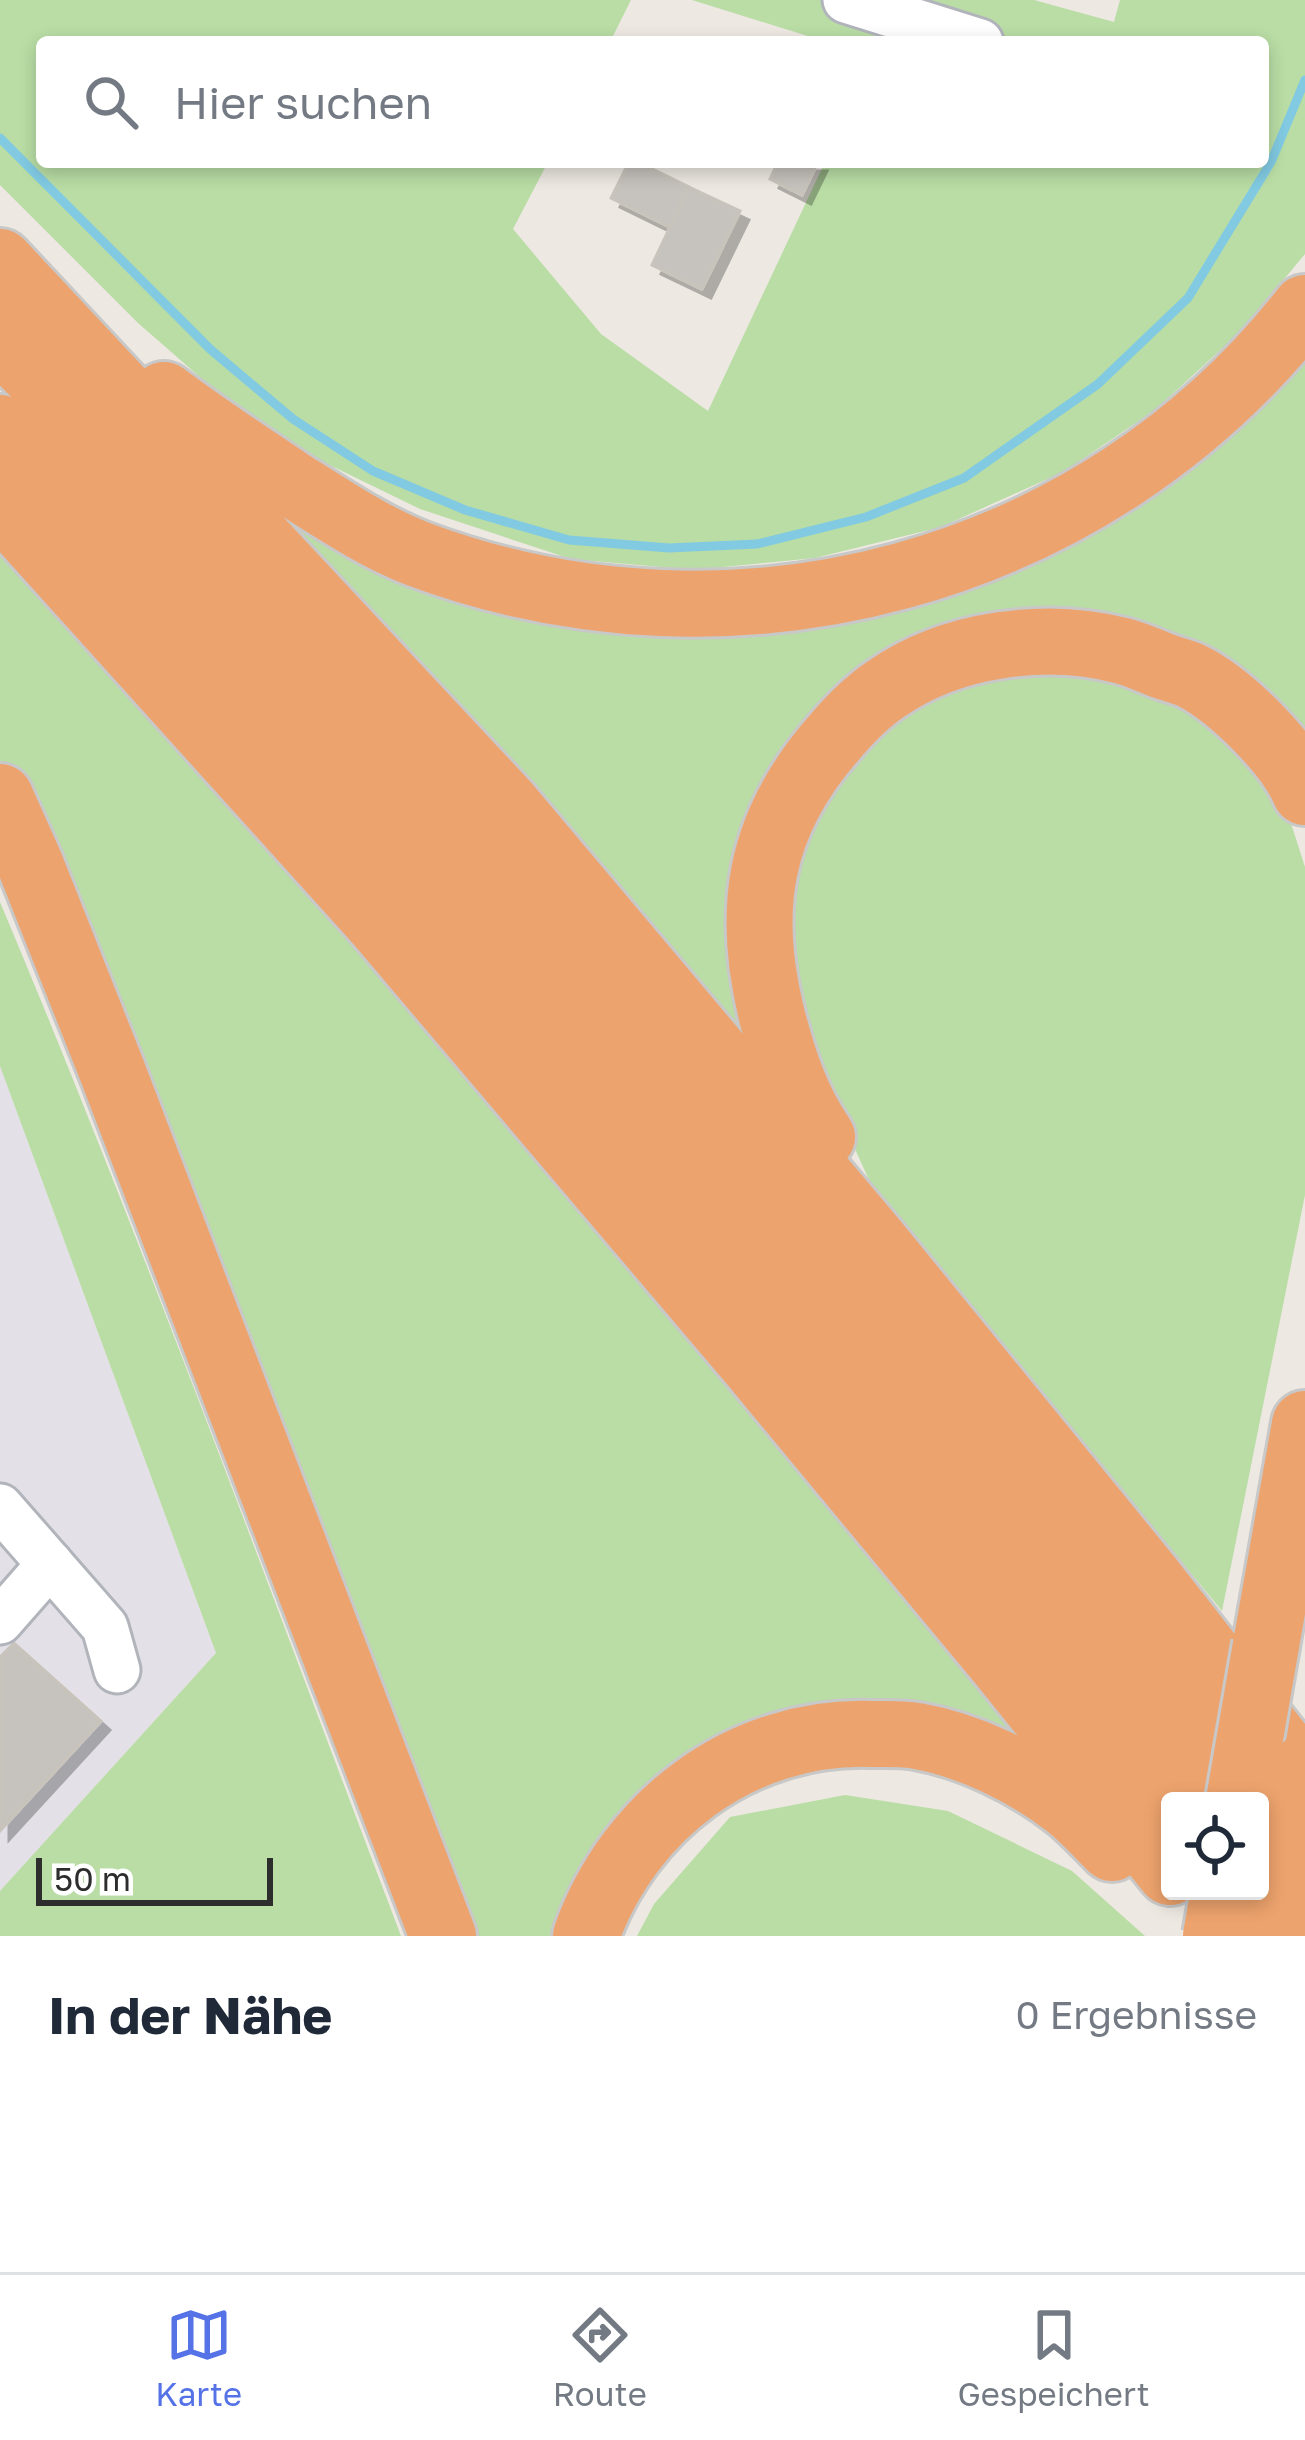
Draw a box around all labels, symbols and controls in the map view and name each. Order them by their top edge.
search box [36,36,1269,168]
icon: search [78,69,144,135]
text: Hier suchen [174,75,432,129]
map controls [1161,1792,1269,1900]
button: locate [1161,1792,1269,1900]
scale bar [36,1852,273,1905]
text: 50 m [54,1859,131,1898]
text: In der Nähe [48,1984,332,2045]
text: 0 Ergebnisse [1015,1991,1257,2038]
tab: Karte [155,2302,242,2413]
tab: Route [553,2302,647,2413]
tab: Gespeichert [957,2302,1150,2413]

